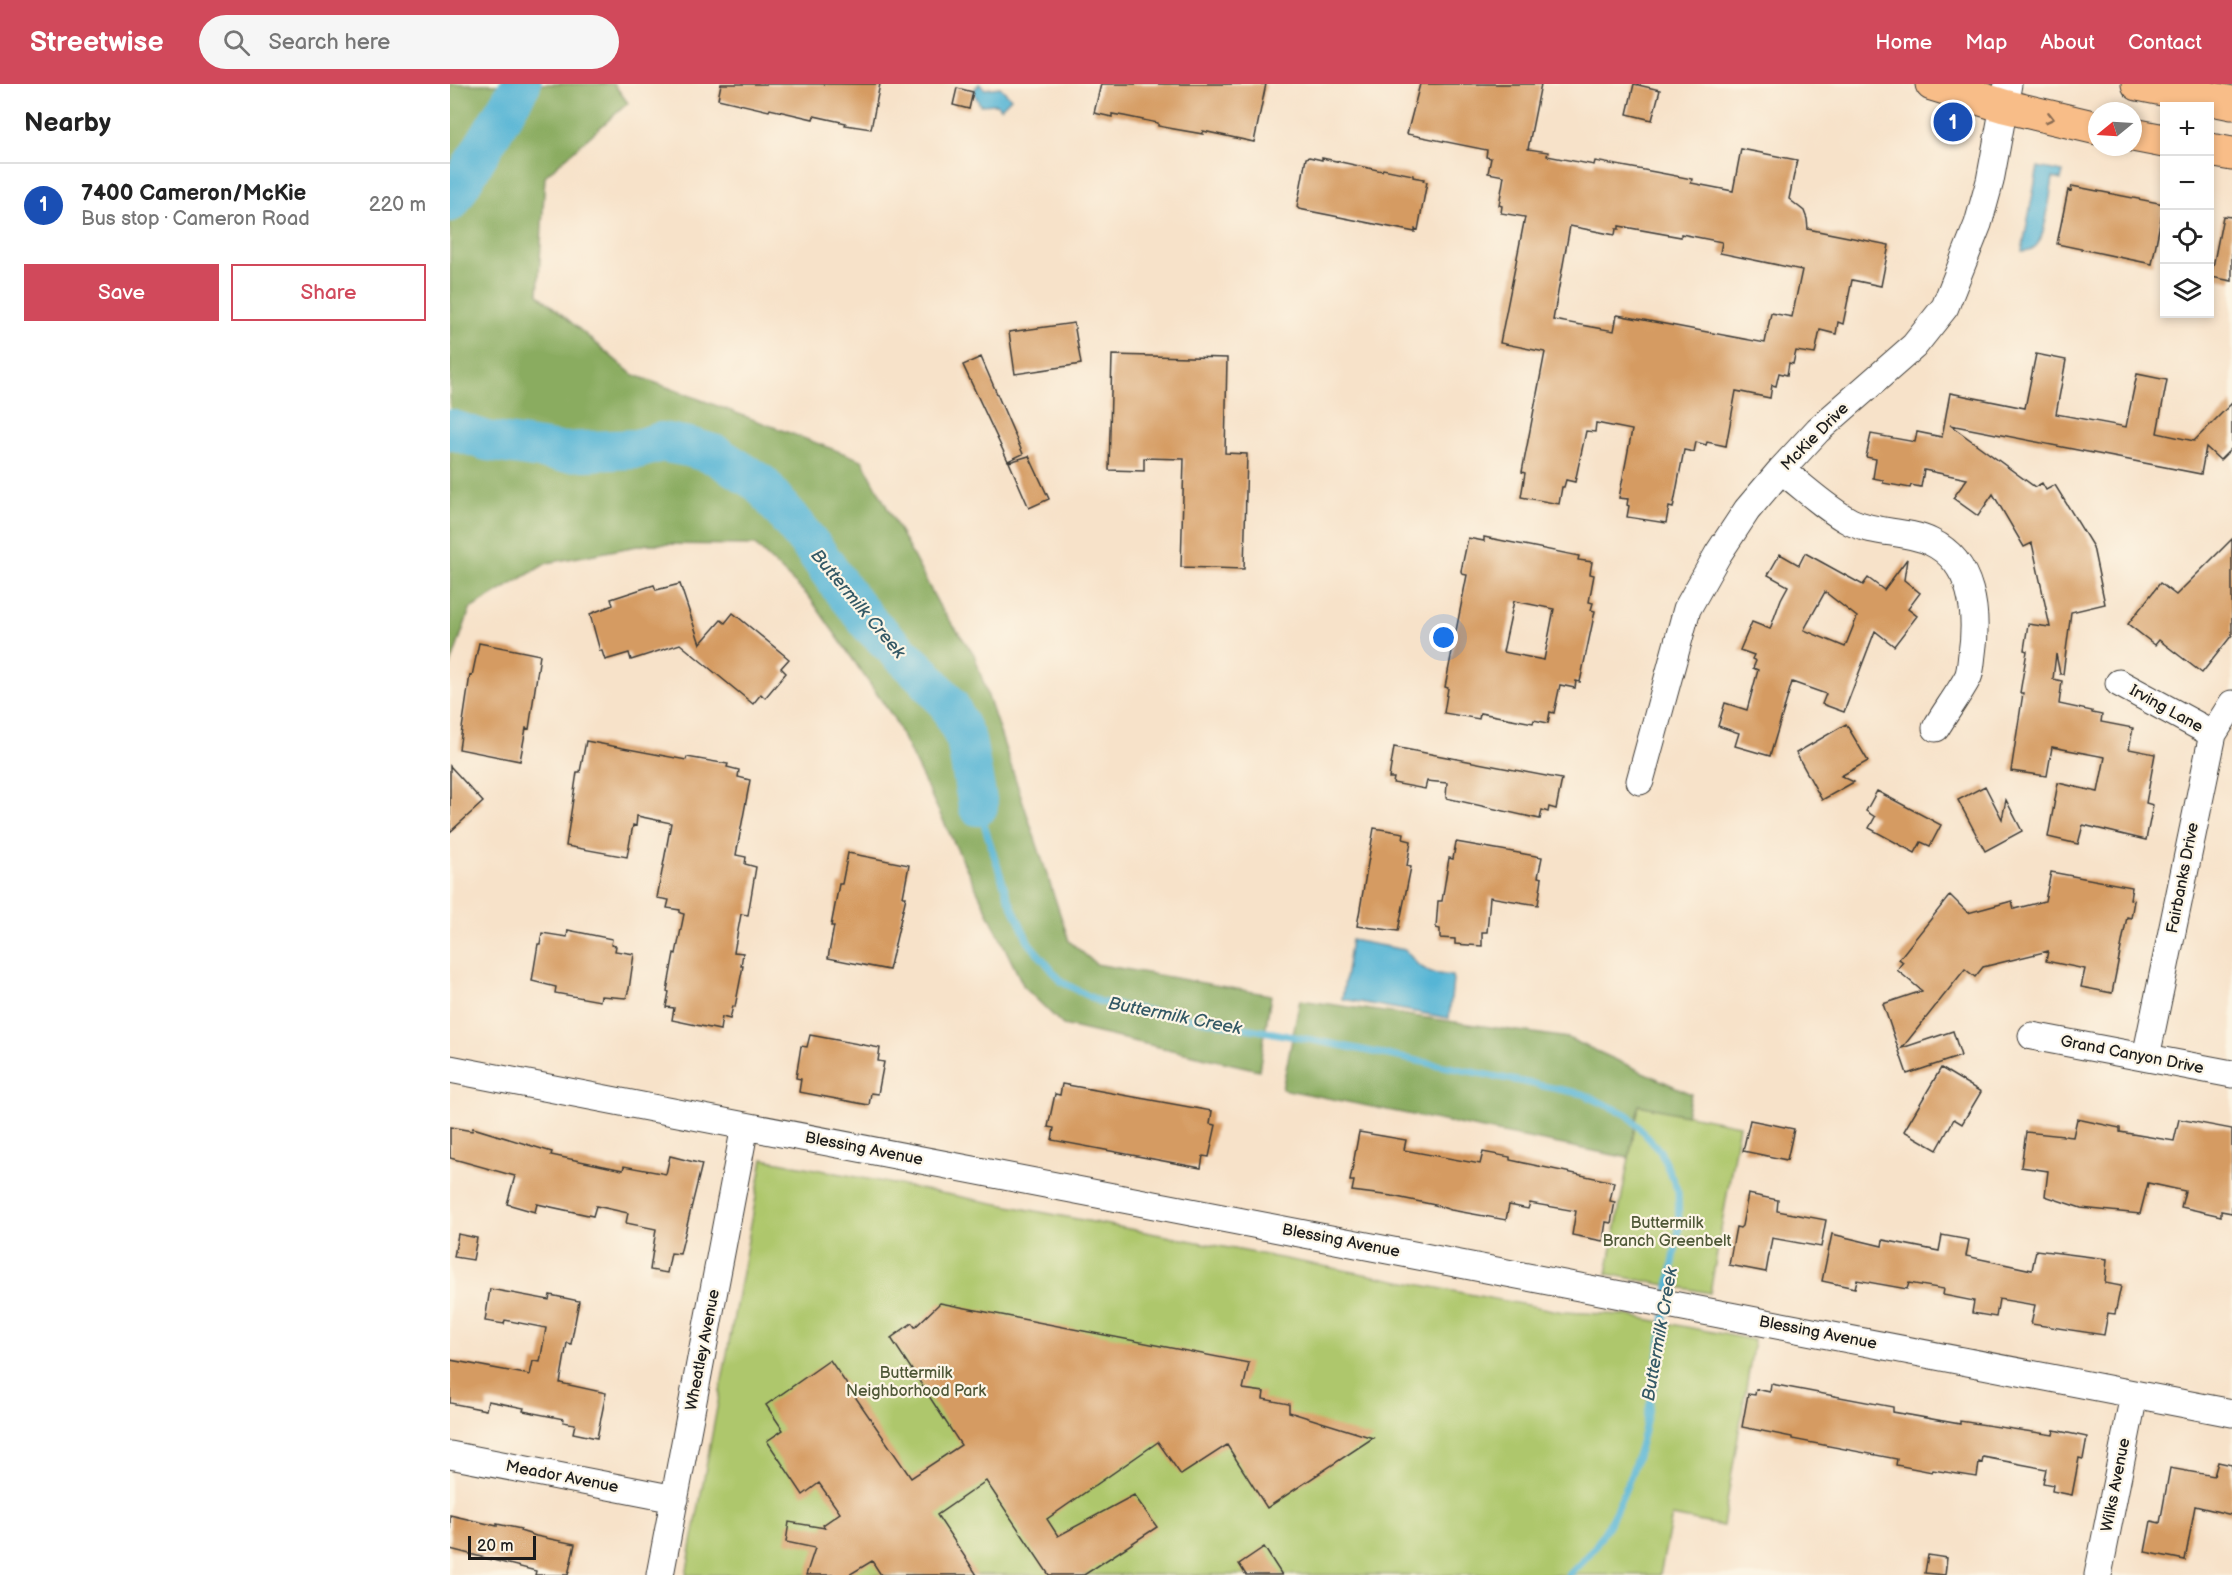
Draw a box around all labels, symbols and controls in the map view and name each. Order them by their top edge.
search box [199,15,619,69]
text: Streetwise [30,26,163,59]
icon: search [220,26,253,59]
text: Search here [268,29,390,56]
text: Home [1875,30,1932,55]
text: Map [1965,30,2007,55]
text: About [2040,30,2095,55]
text: Contact [2128,30,2202,55]
pin: 1 [1934,99,1972,144]
north arrow [2088,102,2142,156]
map controls [2160,102,2214,318]
button: + [2160,102,2214,156]
text: Nearby [24,108,111,139]
one-way arrow [2045,111,2055,124]
button: − [2160,156,2214,210]
text: 7400 Cameron/McKie [81,180,306,207]
text: 1 [39,193,48,217]
text: 220 m [369,193,426,217]
text: Bus stop · Cameron Road [81,207,310,231]
button: locate [2160,210,2214,264]
button: Save [24,264,219,321]
button: Share [231,264,426,321]
button: layers [2160,264,2214,318]
street label: McKie Drive [1777,399,1853,475]
water label: Buttermilk Creek [806,545,910,664]
your location [1429,623,1458,652]
street label: Irving Lane [2126,681,2206,737]
street label: Fairbanks Drive [2163,821,2203,935]
water label: Buttermilk Creek [1106,993,1245,1039]
street label: Grand Canyon Drive [2059,1032,2206,1078]
street label: Blessing Avenue [803,1128,925,1170]
park label: Buttermilk Branch Greenbelt [1603,1214,1731,1251]
street label: Blessing Avenue [1280,1220,1402,1262]
water label: Buttermilk Creek [1638,1264,1682,1403]
street label: Wheatley Avenue [682,1287,724,1412]
street label: Blessing Avenue [1757,1312,1879,1354]
park label: Buttermilk Neighborhood Park [846,1364,986,1401]
street label: Wilks Avenue [2098,1436,2134,1533]
street label: Meador Avenue [504,1457,620,1497]
scale bar [468,1533,536,1560]
text: 20 m [477,1537,513,1556]

